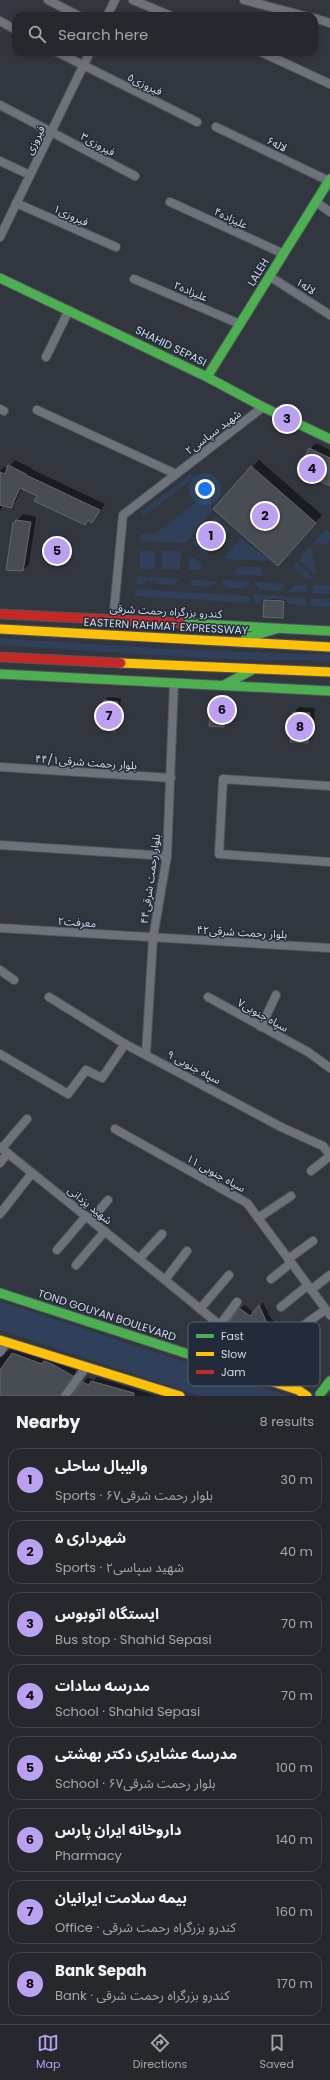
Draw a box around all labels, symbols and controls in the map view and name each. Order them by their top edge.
search box [12,12,318,56]
icon: search [26,23,48,45]
text: Search here [58,24,148,45]
street label: فیروزی۵ [125,69,165,99]
street label: فیروزی [21,123,49,157]
street label: فیروزی۳ [78,128,118,160]
street label: ۶لاله [264,132,290,156]
street label: فیروزی۱ [51,200,91,230]
street label: علیزاده۴ [211,203,251,233]
street label: LALEH [243,255,273,289]
street label: ۱لاله [293,274,319,298]
street label: علیزاده۲ [171,277,211,306]
street label: SHAHID SEPASI [133,322,209,370]
pin: 3 [274,404,300,434]
street label: شهید سپاسی۲ [182,406,245,458]
pin: 4 [299,454,325,484]
your location [195,479,215,499]
pin: 2 [252,501,278,531]
pin: 1 [198,521,224,551]
pin: 5 [44,536,70,566]
street label: کندرو بزرگراه رحمت شرقی [109,600,223,622]
street label: EASTERN RAHMAT EXPRESSWAY [83,614,249,638]
pin: 6 [209,695,235,725]
pin: 7 [96,701,122,731]
pin: 8 [287,712,313,742]
street label: بلوار رحمت شرقی۴۴/۱ [34,750,138,774]
street label: ۴۴بلوار رحمت شرقی [136,833,164,925]
street label: معرفت۲ [57,913,97,931]
street label: بلوار رحمت شرقی۴۲ [196,922,288,942]
street label: سپاه جنوبی۷ [235,994,292,1036]
street label: ۹ سپاه جنوبی [164,1046,224,1088]
street label: ۱۱ سپاه جنوبی [183,1150,249,1196]
street label: شهید یزدانی [64,1182,116,1228]
street label: TOND GOUYAN BOULEVARD [36,1285,178,1345]
legend [188,1322,320,1386]
text: Fast [221,1328,244,1344]
text: Slow [221,1346,246,1362]
text: Jam [221,1364,246,1380]
text: Nearby [16,1410,80,1434]
text: 8 results [260,1412,314,1431]
text: والیبال ساحلی [55,1455,148,1476]
text: 1 [28,1470,32,1489]
text: 30 m [280,1470,313,1489]
text: Sports · بلوار رحمت شرقی۶۷ [55,1486,213,1505]
text: شهرداری ۵ [55,1527,126,1548]
text: 2 [26,1542,34,1561]
text: 40 m [280,1542,313,1561]
text: Sports · شهید سپاسی۲ [55,1558,184,1577]
text: ایستگاه اتوبوس [55,1603,159,1624]
text: 3 [26,1614,34,1633]
text: 70 m [281,1614,313,1633]
text: Bus stop · Shahid Sepasi [55,1630,212,1649]
text: مدرسه سادات [55,1675,150,1696]
text: 4 [26,1686,34,1705]
text: 70 m [281,1686,313,1705]
text: School · Shahid Sepasi [55,1702,200,1721]
text: مدرسه عشایری دکتر بهشتی [55,1743,237,1764]
text: 5 [26,1758,34,1777]
text: 100 m [276,1758,313,1777]
text: School · بلوار رحمت شرقی۶۷ [55,1774,216,1793]
text: داروخانه ایران پارس [55,1819,182,1840]
text: 6 [26,1830,34,1849]
text: 140 m [276,1830,313,1849]
text: Pharmacy [55,1846,122,1865]
text: بیمه سلامت ایرانیان [55,1887,187,1908]
text: 7 [27,1902,33,1921]
text: 160 m [276,1902,313,1921]
text: Office · کندرو بزرگراه رحمت شرقی [55,1918,236,1937]
text: Bank Sepah [55,1960,147,1981]
text: 8 [26,1974,34,1993]
text: 170 m [277,1974,313,1993]
text: Bank · کندرو بزرگراه رحمت شرقی [55,1986,230,2005]
tab: Map [36,2032,60,2073]
tab: Directions [133,2032,187,2073]
tab: Saved [260,2032,294,2073]

